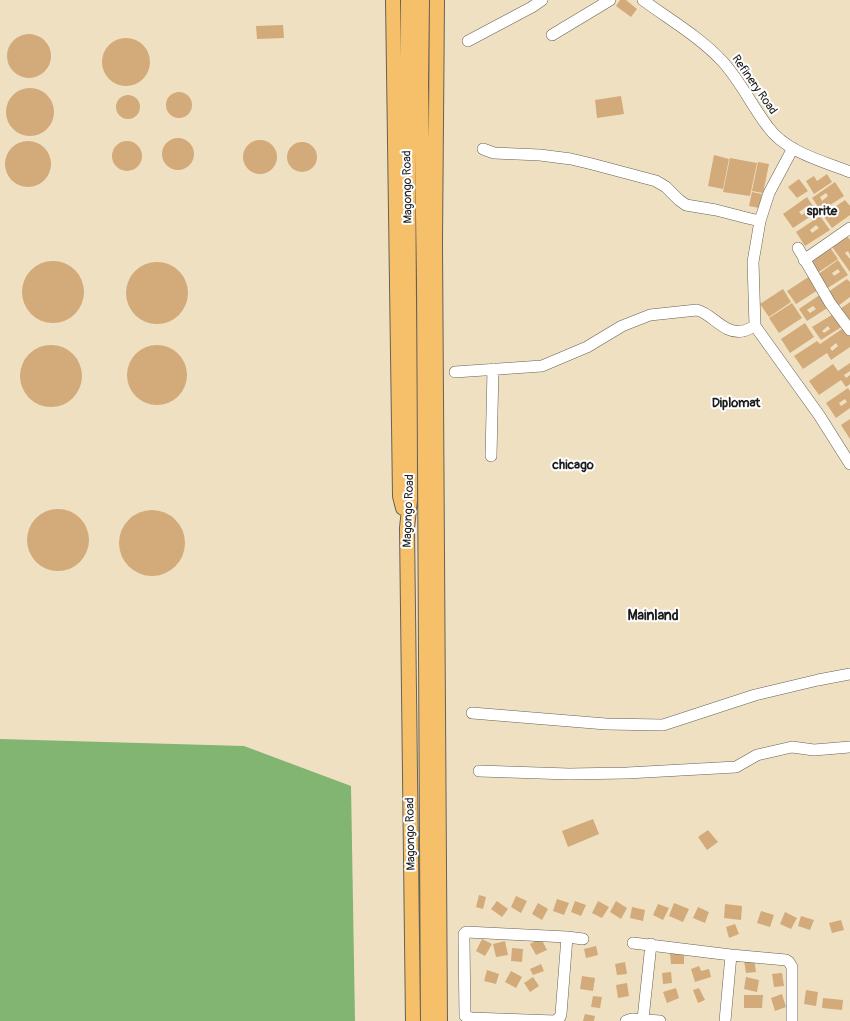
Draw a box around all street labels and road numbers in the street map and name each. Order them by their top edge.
street label: Refinery Road [728,52,780,118]
street label: Magongo Road [400,150,416,224]
street label: Magongo Road [401,474,417,548]
street label: Magongo Road [403,797,419,871]

